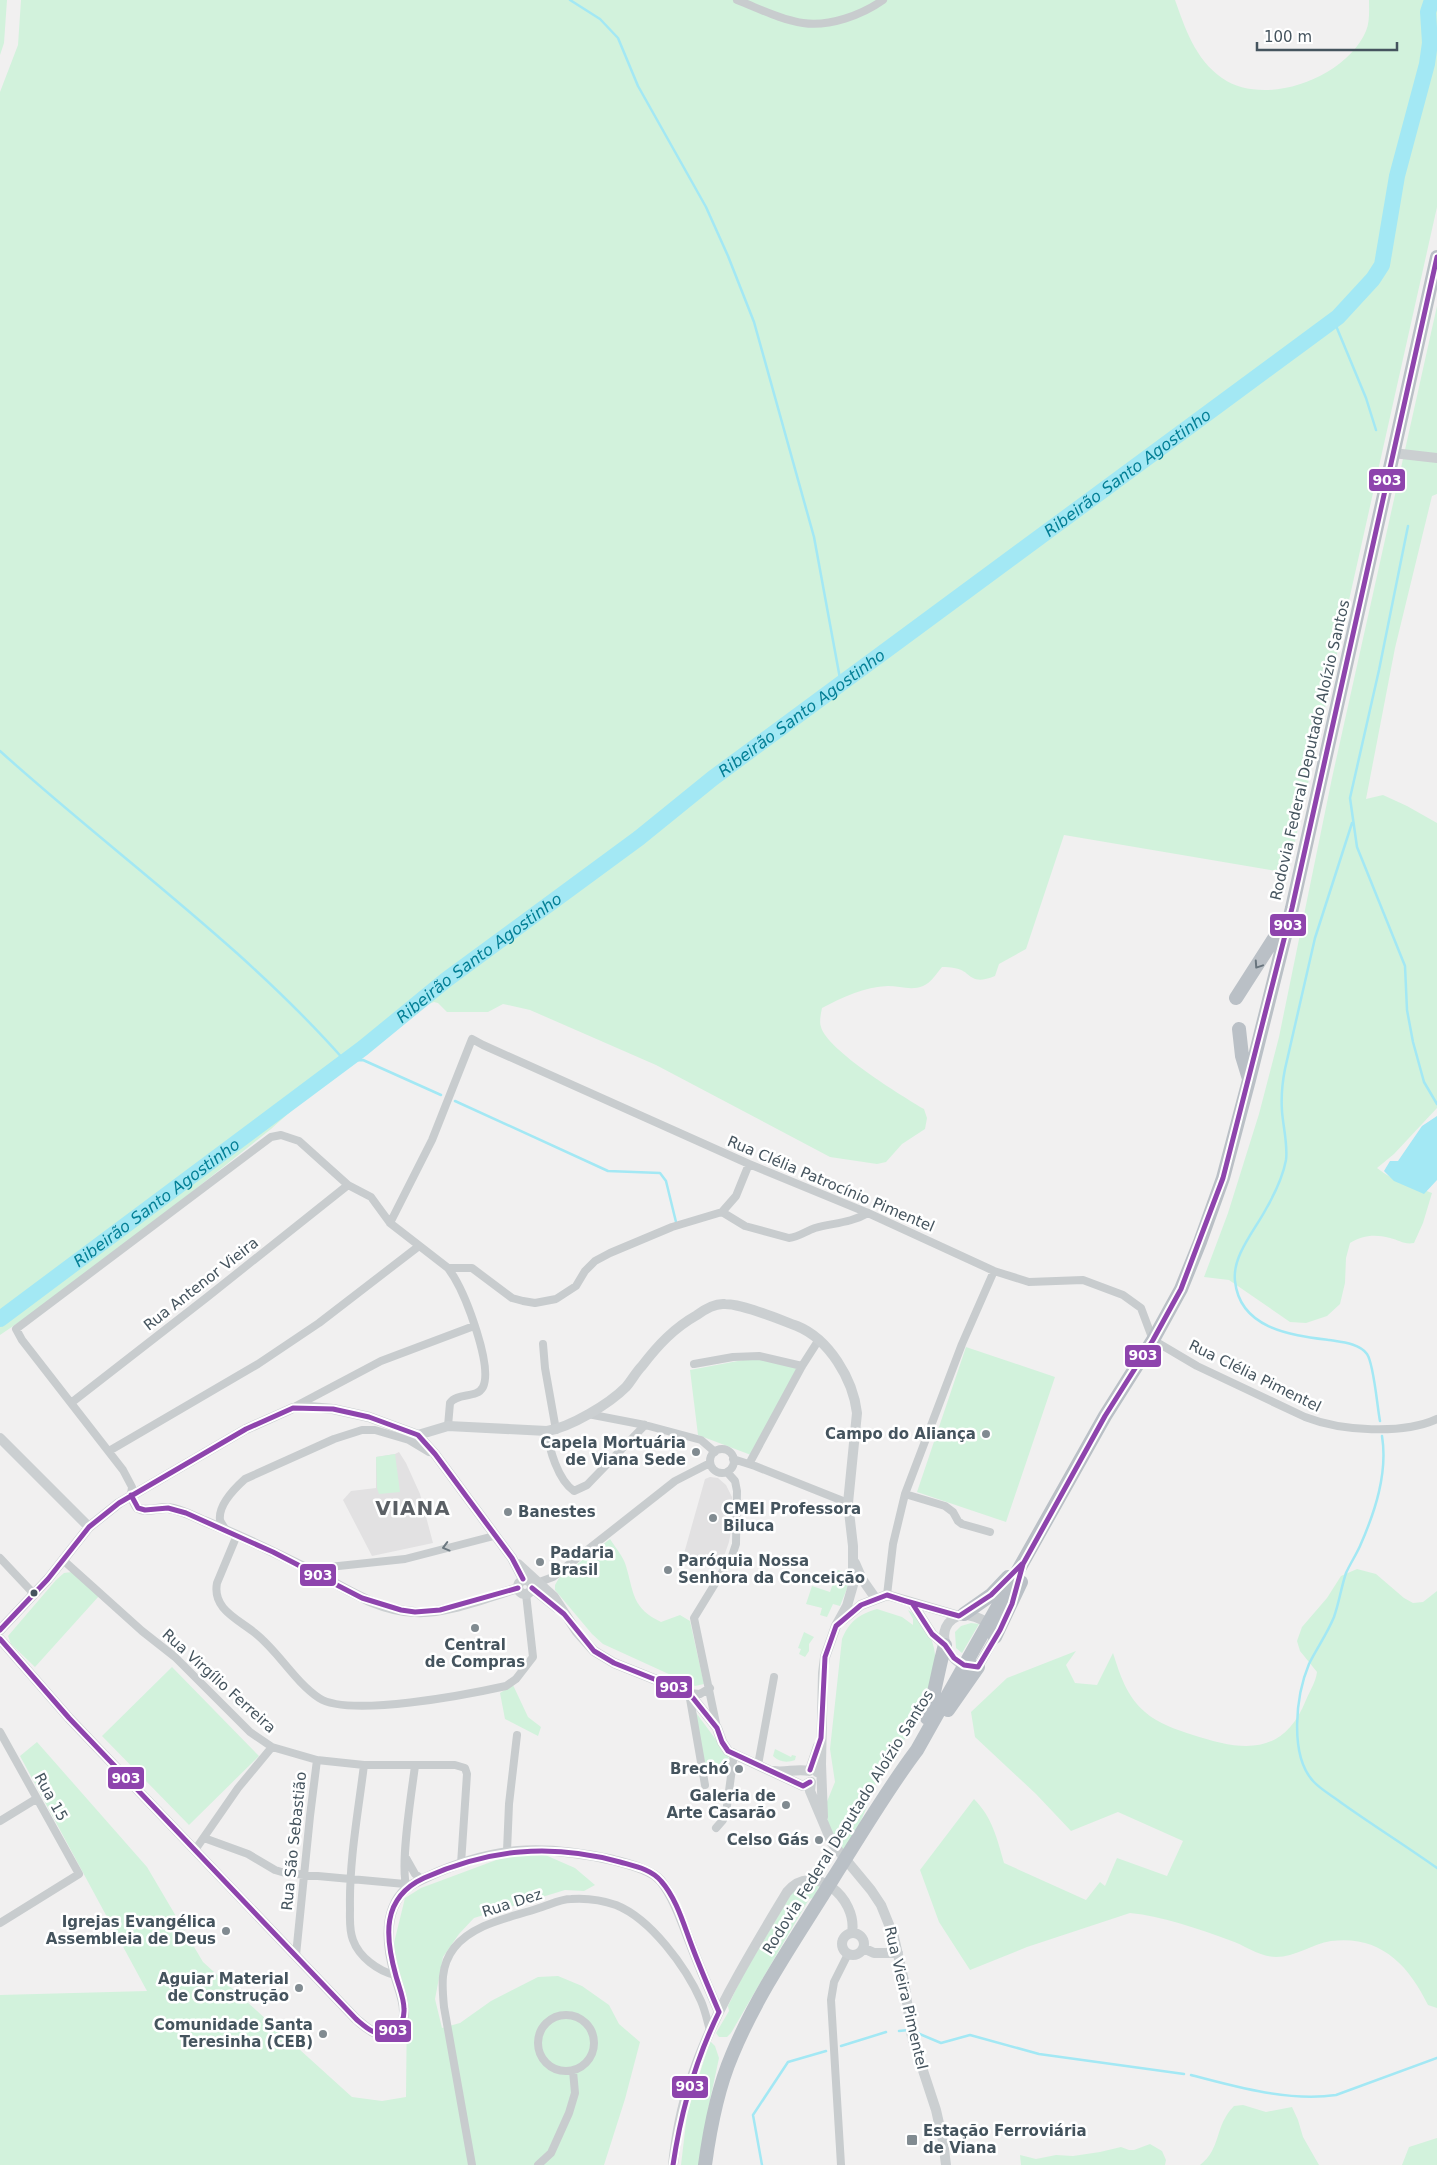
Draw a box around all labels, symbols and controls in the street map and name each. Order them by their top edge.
scale bar [1257,20,1397,52]
text: 100 m [1264,28,1312,46]
water label: Ribeirão Santo Agostinho [1040,405,1215,541]
line badge: 903 [1368,468,1406,492]
text: 903 [1372,472,1402,488]
street label: Rodovia Federal Deputado Aloízio Santos [1267,598,1353,902]
water label: Ribeirão Santo Agostinho [714,645,889,781]
water label: Ribeirão Santo Agostinho [393,889,566,1027]
line badge: 903 [1269,913,1307,937]
text: 903 [1273,917,1303,933]
one-way arrow [1255,959,1264,968]
street label: Rua Clélia Patrocínio Pimentel [725,1132,937,1236]
water label: Ribeirão Santo Agostinho [70,1134,244,1271]
street label: Rua Antenor Vieira [140,1234,262,1334]
street label: Rua Clélia Pimentel [1186,1336,1324,1416]
line badge: 903 [1124,1344,1162,1368]
text: 903 [1128,1347,1158,1363]
place label: Campo do Aliança [825,1425,976,1443]
marker: Campo do Aliança [980,1428,992,1440]
place label: Capela Mortuária de Viana Sede [540,1434,686,1469]
marker: Capela Mortuária de Viana Sede [690,1446,702,1458]
district label: VIANA [375,1496,451,1520]
place label: CMEI Professora Biluca [723,1500,861,1535]
place label: Banestes [518,1503,596,1521]
marker: Banestes [502,1506,514,1518]
marker: CMEI Professora Biluca [707,1512,719,1524]
one-way arrow [443,1542,451,1552]
place label: Padaria Brasil [550,1544,614,1579]
place label: Paróquia Nossa Senhora da Conceição [678,1552,865,1587]
marker: Padaria Brasil [534,1556,546,1568]
line badge: 903 [299,1563,337,1587]
marker: Paróquia Nossa Senhora da Conceição [662,1564,674,1576]
text: 903 [303,1567,333,1583]
unlabelled marker [29,1588,39,1598]
marker: Central de Compras [469,1622,481,1634]
street label: Rua Virgílio Ferreira [158,1625,280,1737]
place label: Central de Compras [425,1636,525,1671]
line badge: 903 [655,1675,693,1699]
text: 903 [659,1679,689,1695]
street label: Rodovia Federal Deputado Aloízio Santos [759,1687,937,1957]
place label: Brechó [670,1760,729,1778]
marker: Brechó [733,1763,745,1775]
line badge: 903 [107,1766,145,1790]
street label: Rua 15 [30,1770,72,1824]
text: 903 [111,1770,141,1786]
street label: Rua São Sebastião [278,1771,310,1911]
place label: Galeria de Arte Casarão [666,1787,776,1822]
marker: Galeria de Arte Casarão [780,1799,792,1811]
place label: Celso Gás [727,1831,809,1849]
marker: Celso Gás [813,1834,825,1846]
street label: Rua Dez [480,1885,544,1921]
place label: Igrejas Evangélica Assembleia de Deus [46,1913,216,1948]
marker: Igrejas Evangélica Assembleia de Deus [220,1925,232,1937]
street label: Rua Vieira Pimentel [881,1925,931,2071]
place label: Aguiar Material de Construção [158,1970,289,2005]
marker: Aguiar Material de Construção [293,1982,305,1994]
place label: Comunidade Santa Teresinha (CEB) [154,2016,313,2051]
line badge: 903 [374,2019,412,2043]
text: 903 [378,2022,408,2038]
marker: Comunidade Santa Teresinha (CEB) [317,2028,329,2040]
line badge: 903 [671,2075,709,2099]
text: 903 [675,2078,705,2094]
place label: Estação Ferroviária de Viana [923,2122,1087,2157]
marker: Estação Ferroviária de Viana [905,2133,919,2147]

